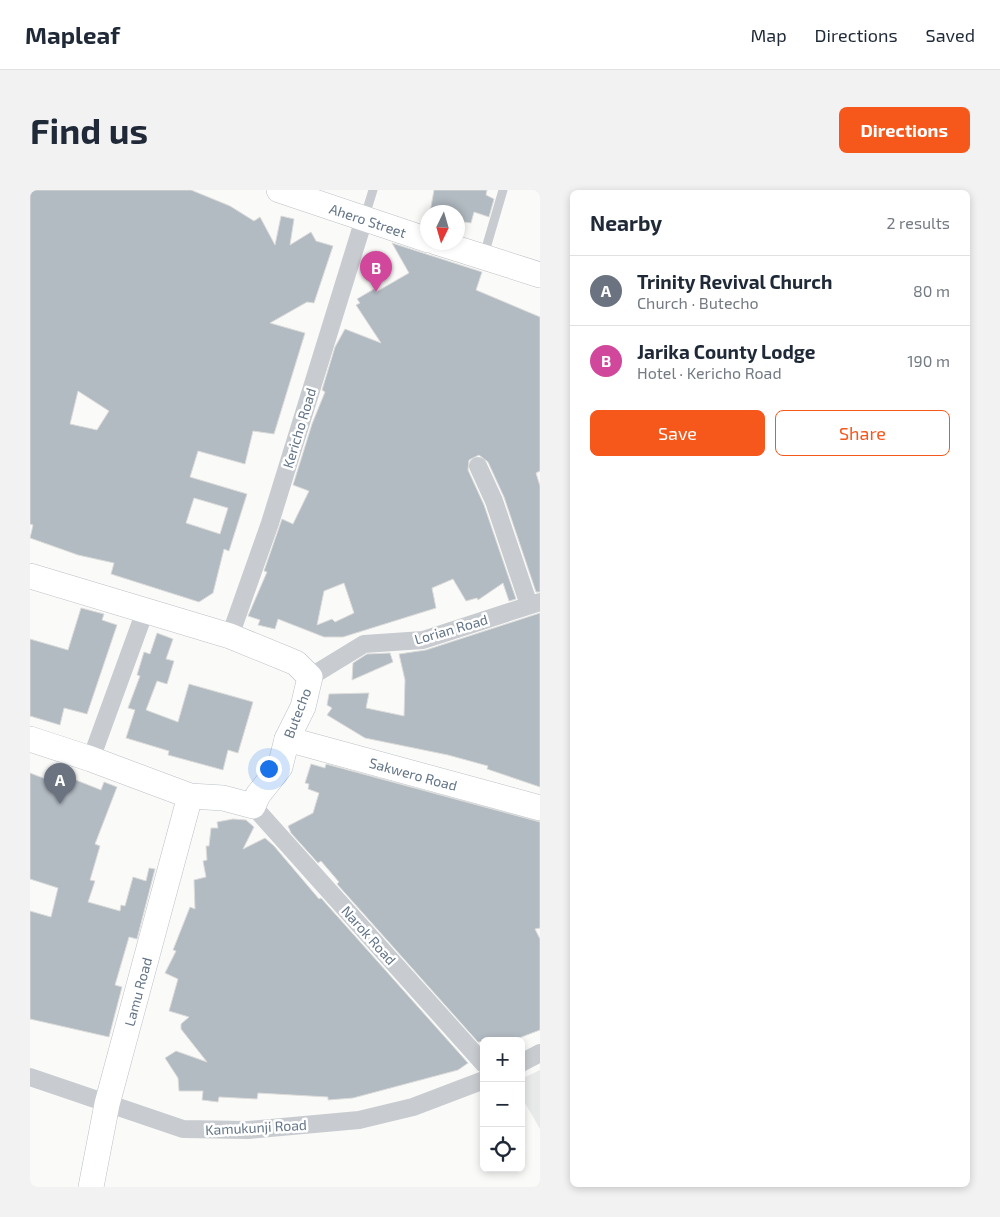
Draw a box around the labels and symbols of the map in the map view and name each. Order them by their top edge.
street label: Ahero Street [328,199,409,241]
north arrow [420,205,465,250]
pin: B [360,251,392,292]
street label: Kericho Road [279,386,319,470]
street label: Lorian Road [412,610,490,648]
street label: Butecho [280,685,314,741]
street label: Sakwero Road [367,753,459,794]
your location [256,756,282,782]
pin: A [44,763,76,804]
street label: Narok Road [338,902,400,968]
street label: Lamu Road [120,955,155,1028]
street label: Kamukunji Road [205,1116,307,1138]

